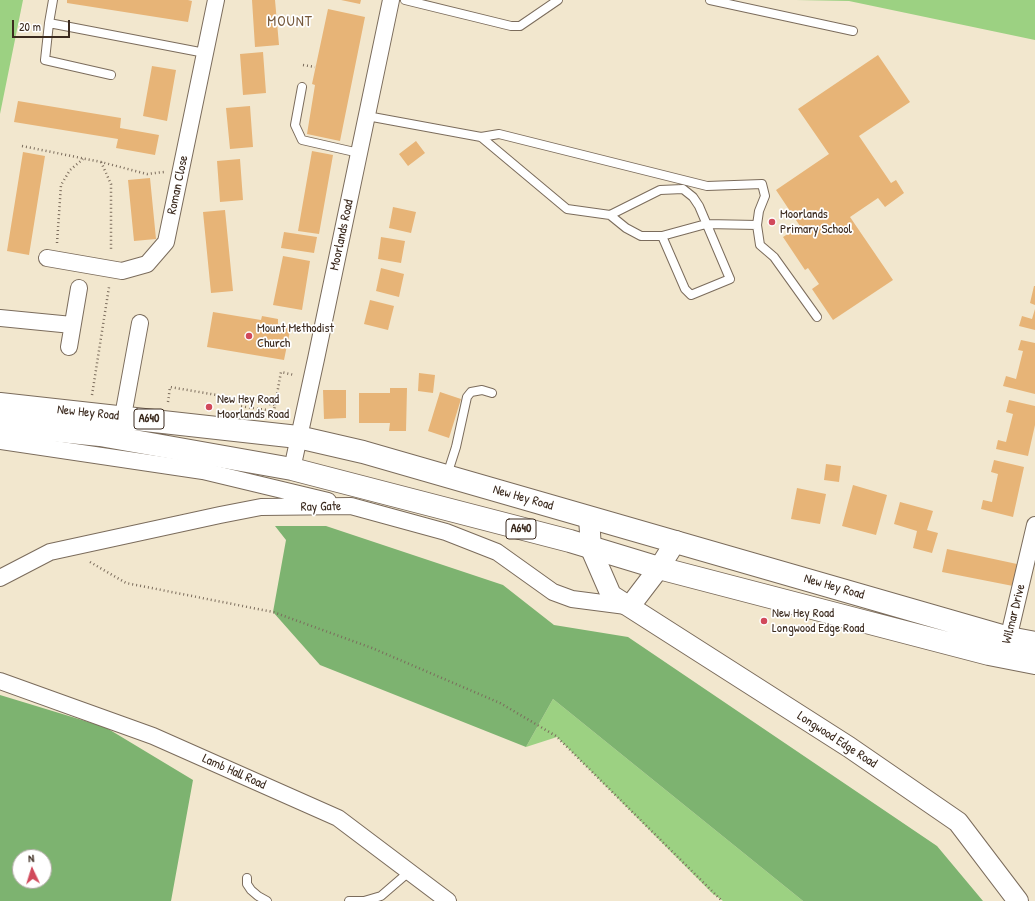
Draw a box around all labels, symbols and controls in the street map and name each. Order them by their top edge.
scale bar [14,12,72,38]
district label: MOUNT [267,13,313,31]
text: 20 m [19,18,41,35]
street label: Roman Close [164,154,192,216]
street label: Moorlands Road [327,198,357,272]
place label: Moorlands Primary School [780,207,852,238]
marker: Moorlands Primary School [767,217,777,227]
place label: Mount Methodist Church [257,321,334,352]
marker: Mount Methodist Church [244,331,254,341]
place label: New Hey Road Moorlands Road [217,392,289,423]
street label: New Hey Road [56,402,120,424]
marker: New Hey Road Moorlands Road [204,402,214,412]
road number: A640 [134,409,164,429]
street label: New Hey Road [491,482,555,514]
street label: Ray Gate [301,499,341,515]
road number: A640 [506,519,536,539]
street label: New Hey Road [802,571,866,603]
street label: Wilmar Drive [999,583,1029,645]
place label: New Hey Road Longwood Edge Road [772,606,864,637]
marker: New Hey Road Longwood Edge Road [759,616,769,626]
street label: Longwood Edge Road [794,708,880,772]
street label: Lamb Hall Road [200,751,268,793]
north arrow [12,849,52,889]
text: N [28,851,35,865]

